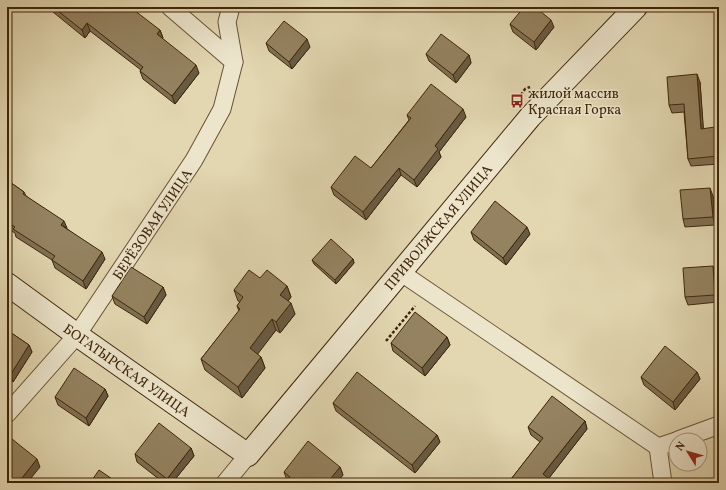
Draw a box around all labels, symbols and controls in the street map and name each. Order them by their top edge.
place label: жилой массив Красная Горка [528,85,621,120]
bus stop icon: жилой массив Красная Горка [509,93,525,109]
street label: ПРИВОЛЖСКАЯ УЛИЦА [381,161,498,295]
street label: БЕРЁЗОВАЯ УЛИЦА [109,165,198,284]
street label: БОГАТЫРСКАЯ УЛИЦА [59,320,194,422]
north arrow [668,432,708,472]
text: N [673,439,690,455]

